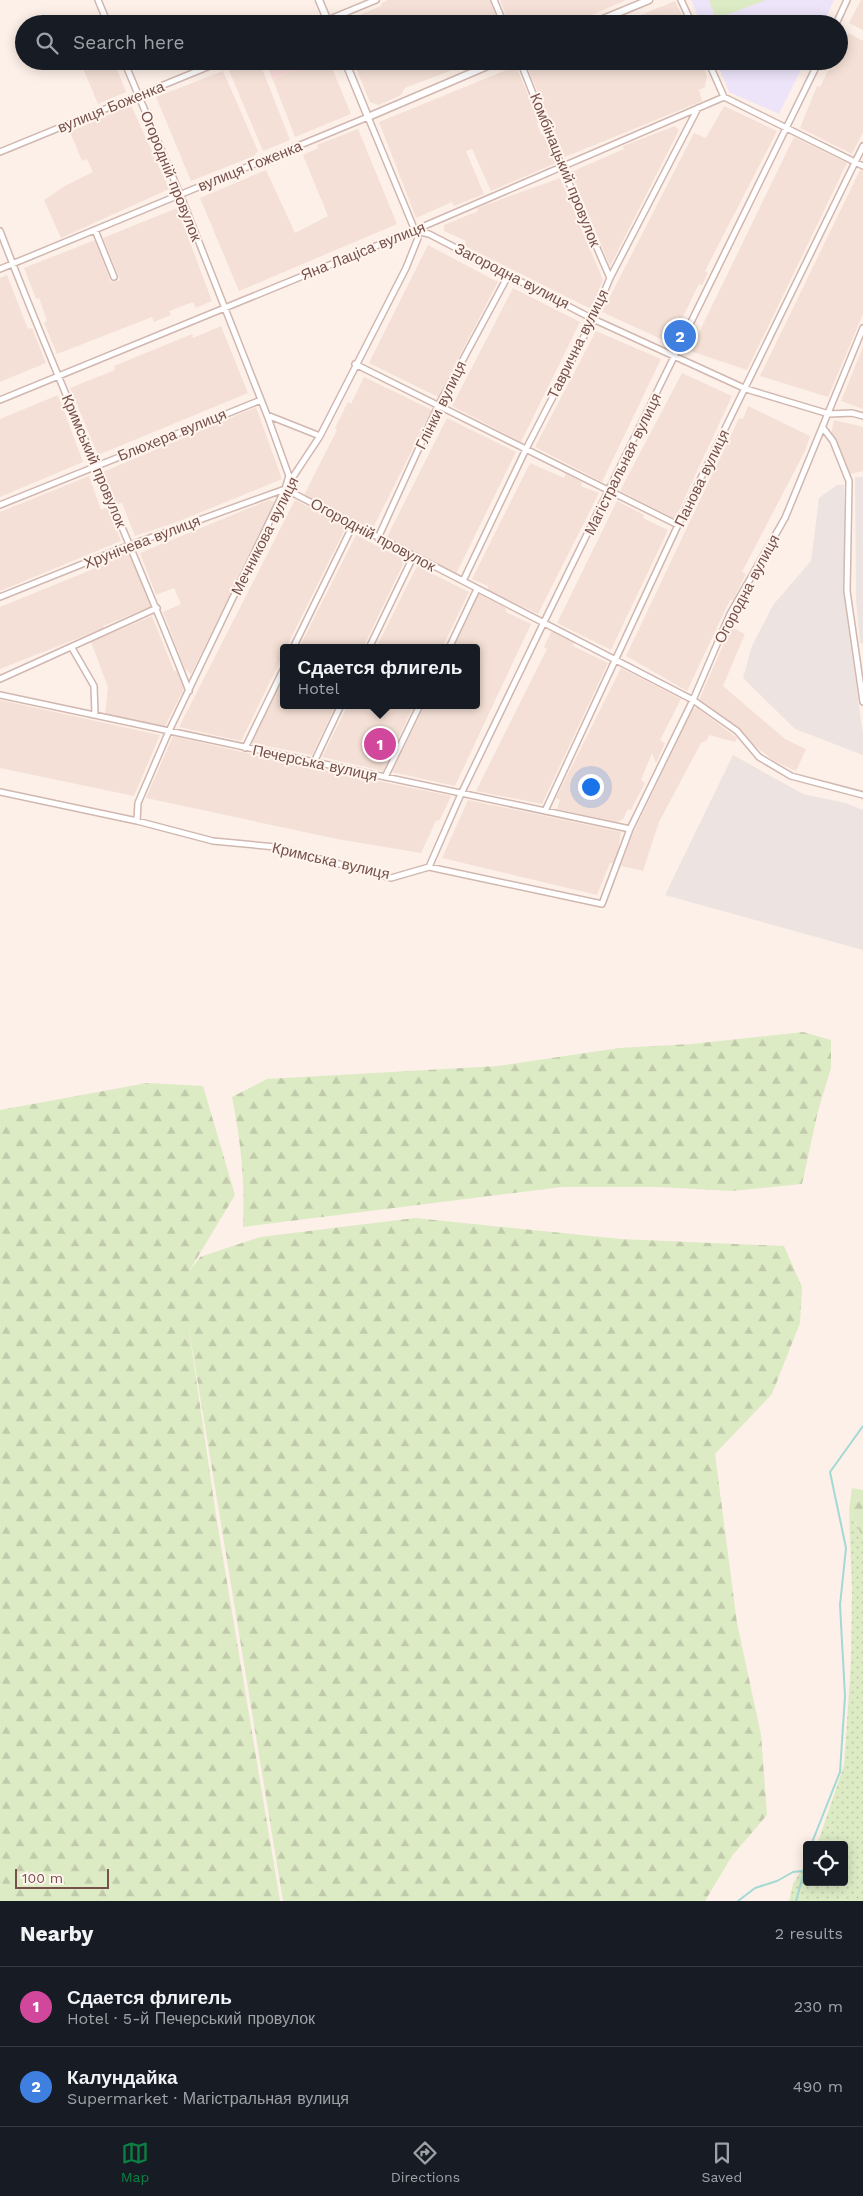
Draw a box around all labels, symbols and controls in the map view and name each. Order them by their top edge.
search box [15,15,848,70]
icon: search [33,29,61,57]
text: Search here [73,31,184,54]
street label: вулиця Боженка [55,77,168,137]
street label: Комбінацький провулок [526,91,604,250]
street label: Огородній провулок [137,108,206,244]
street label: вулиця Гоженка [195,137,305,195]
street label: Яна Лаціса вулиця [298,218,428,284]
street label: Загородна вулиця [452,239,572,313]
street label: Таврична вулиця [544,286,612,402]
pin: 2 [664,317,696,355]
street label: Глінки вулиця [412,358,470,452]
street label: Магістральная вулиця [581,390,665,538]
street label: Кримський провулок [58,392,130,531]
street label: Блюхера вулиця [115,405,229,465]
street label: Панова вулиця [671,427,733,529]
street label: Мечникова вулиця [227,474,303,598]
street label: Огородній провулок [307,494,439,576]
street label: Хрунічева вулиця [81,511,203,573]
street label: Огородна вулиця [711,532,783,646]
popup [280,644,480,709]
text: Сдается флигель [298,656,462,679]
text: Hotel [298,679,339,698]
pin: 1 [364,725,396,763]
street label: Печерська вулиця [251,741,379,785]
your location [578,774,604,800]
street label: Кримська вулиця [270,839,392,883]
map controls [803,1841,848,1886]
button: locate [803,1841,848,1886]
scale bar [15,1866,109,1889]
text: 100 m [22,1870,63,1886]
text: Nearby [20,1921,93,1946]
text: 2 results [775,1924,843,1943]
text: Сдается флигель [67,1986,232,2009]
text: 1 [33,1997,39,2016]
text: 230 m [794,1997,843,2016]
text: Hotel · 5-й Печерський провулок [67,2009,315,2028]
text: Калундайка [67,2066,178,2089]
text: 2 [31,2077,41,2096]
text: 490 m [793,2077,843,2096]
text: Supermarket · Магістральная вулиця [67,2089,349,2108]
tab: Map [121,2139,149,2185]
tab: Directions [391,2139,460,2185]
tab: Saved [702,2139,742,2185]

